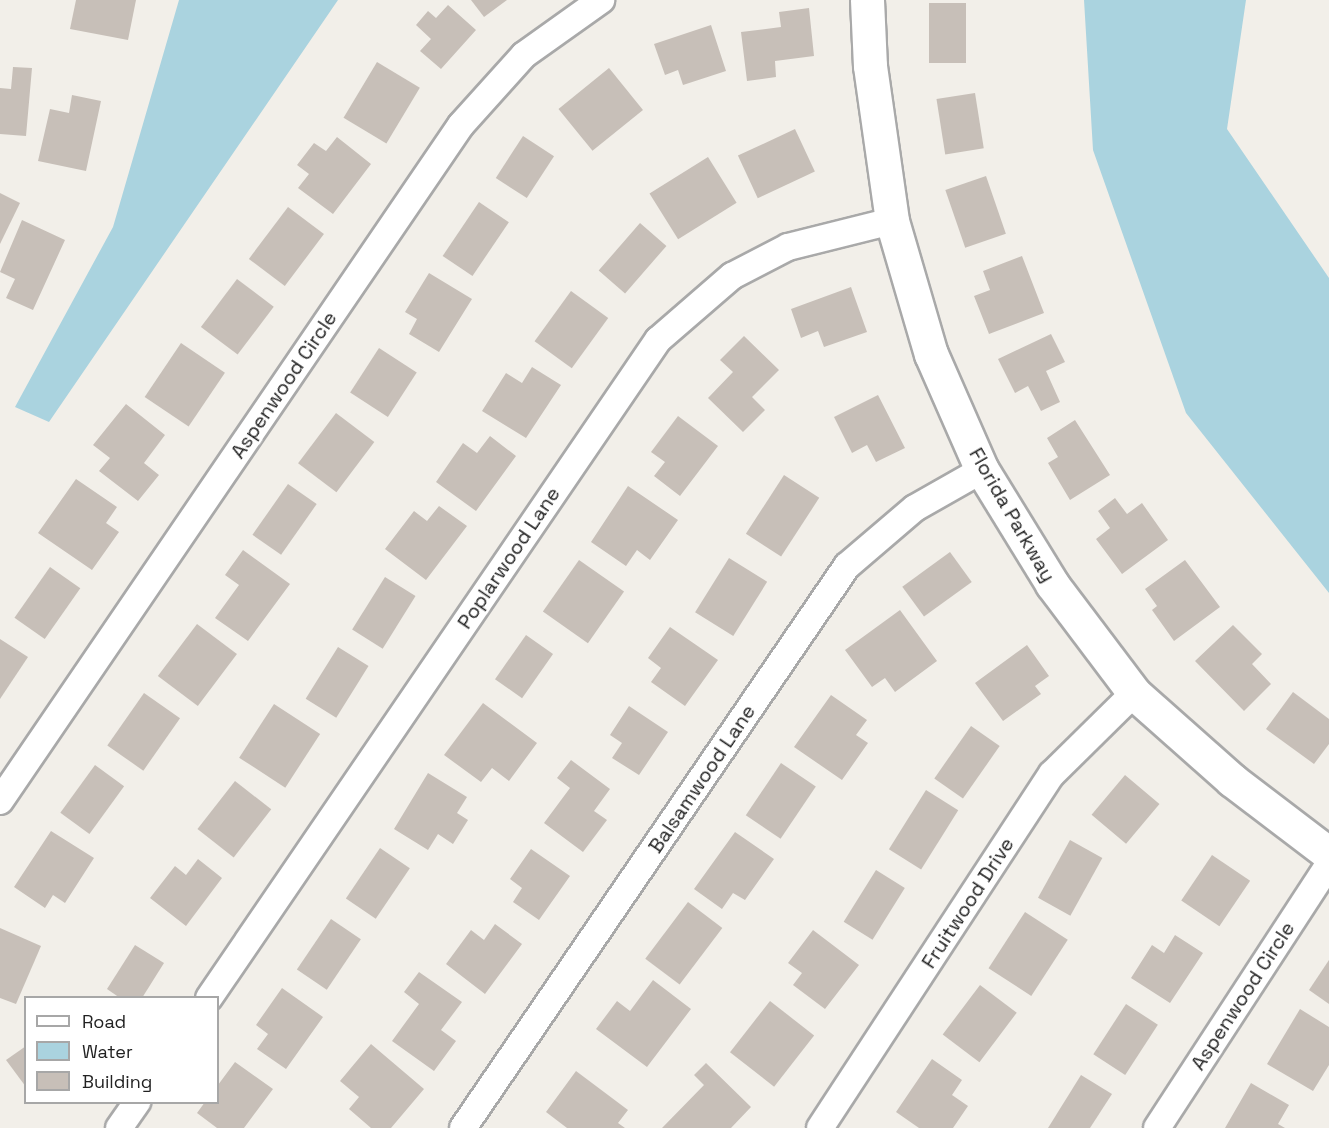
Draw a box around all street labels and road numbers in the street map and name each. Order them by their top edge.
street label: Aspenwood Circle [226,307,342,463]
street label: Florida Parkway [964,444,1060,586]
street label: Poplarwood Lane [453,482,565,634]
street label: Balsamwood Lane [643,700,761,858]
street label: Fruitwood Drive [917,833,1019,973]
street label: Aspenwood Circle [1186,917,1300,1075]

